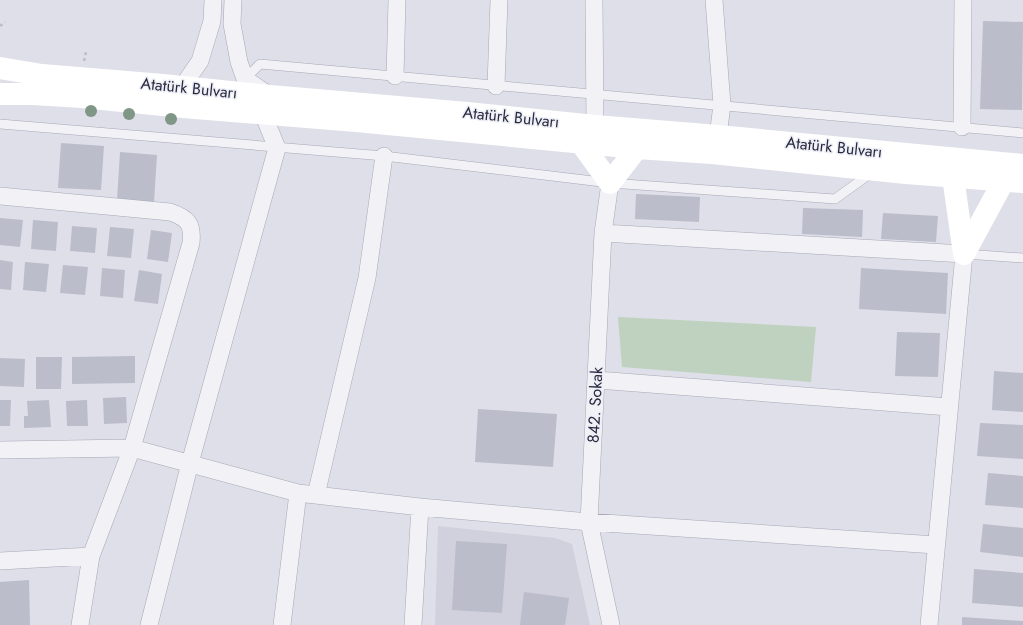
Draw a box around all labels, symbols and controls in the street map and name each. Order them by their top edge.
street label: Atatürk Bulvarı [140,71,238,105]
street label: Atatürk Bulvarı [462,100,560,134]
street label: Atatürk Bulvarı [785,130,883,164]
street label: 842. Sokak [582,365,609,444]

